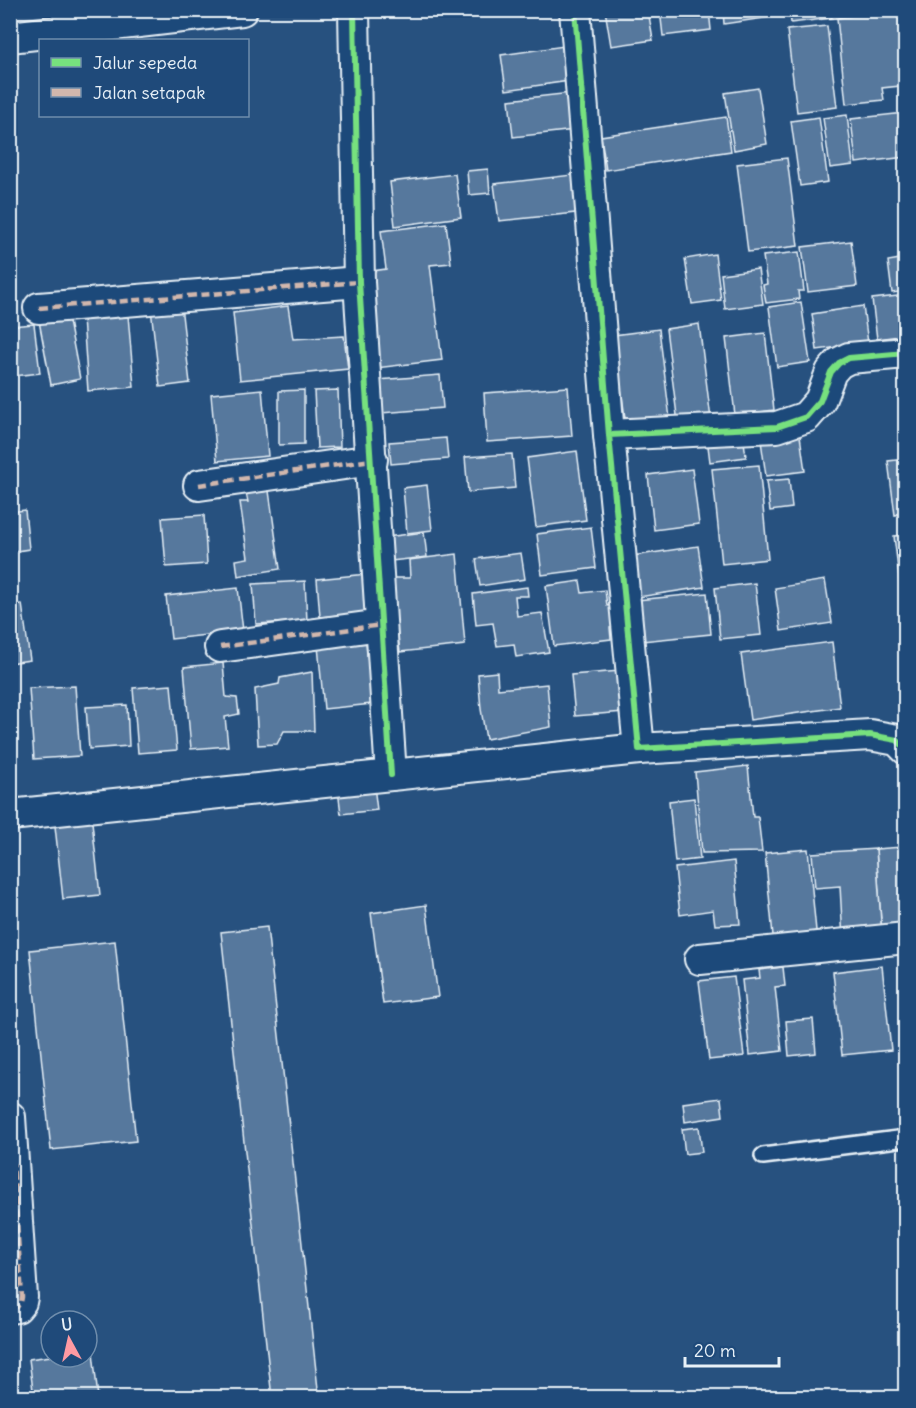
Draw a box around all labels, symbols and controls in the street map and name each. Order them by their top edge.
legend [39,39,249,117]
text: Jalur sepeda [93,51,197,74]
text: Jalan setapak [93,81,205,104]
north arrow [39,1309,99,1369]
text: U [60,1313,74,1335]
scale bar [685,1330,780,1368]
text: 20 m [694,1339,736,1362]

